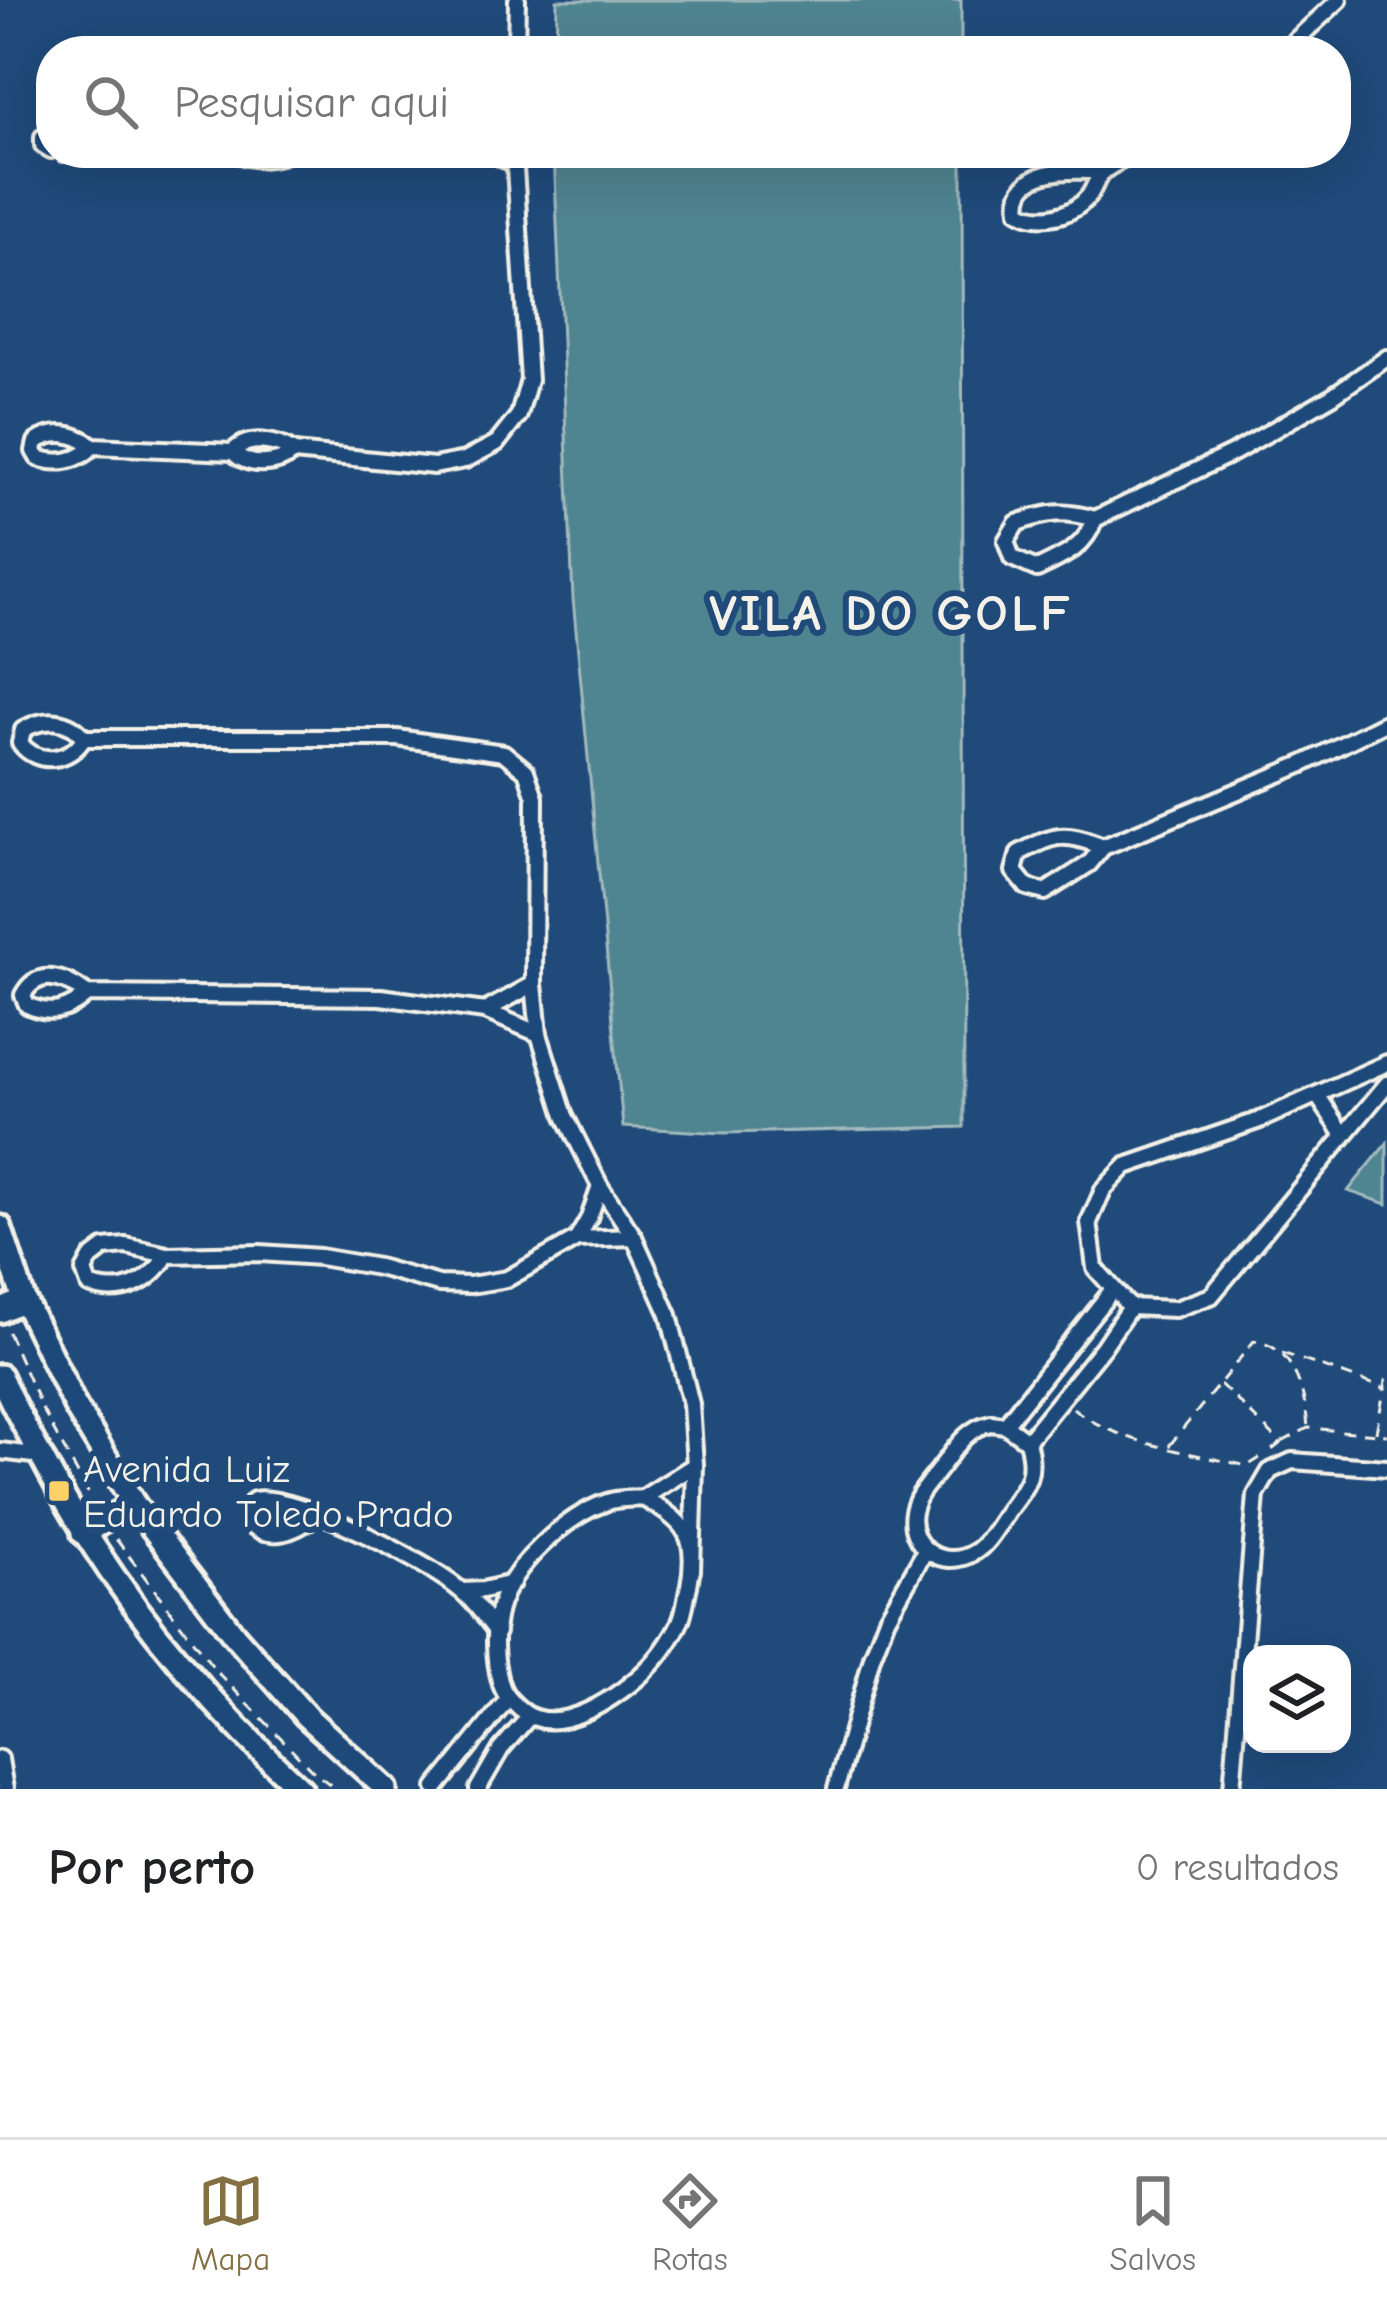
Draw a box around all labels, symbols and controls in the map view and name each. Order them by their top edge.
search box [36,36,1351,168]
icon: search [78,69,144,135]
text: Pesquisar aqui [174,76,449,128]
district label: VILA DO GOLF [709,584,1073,643]
place label: Avenida Luiz Eduardo Toledo Prado [83,1447,454,1537]
marker: Avenida Luiz Eduardo Toledo Prado [46,1478,72,1504]
map controls [1243,1645,1351,1753]
button: layers [1243,1645,1351,1753]
text: Por perto [48,1838,255,1897]
text: 0 resultados [1136,1845,1339,1890]
tab: Mapa [191,2168,270,2278]
tab: Rotas [652,2168,728,2278]
tab: Salvos [1110,2168,1196,2278]

